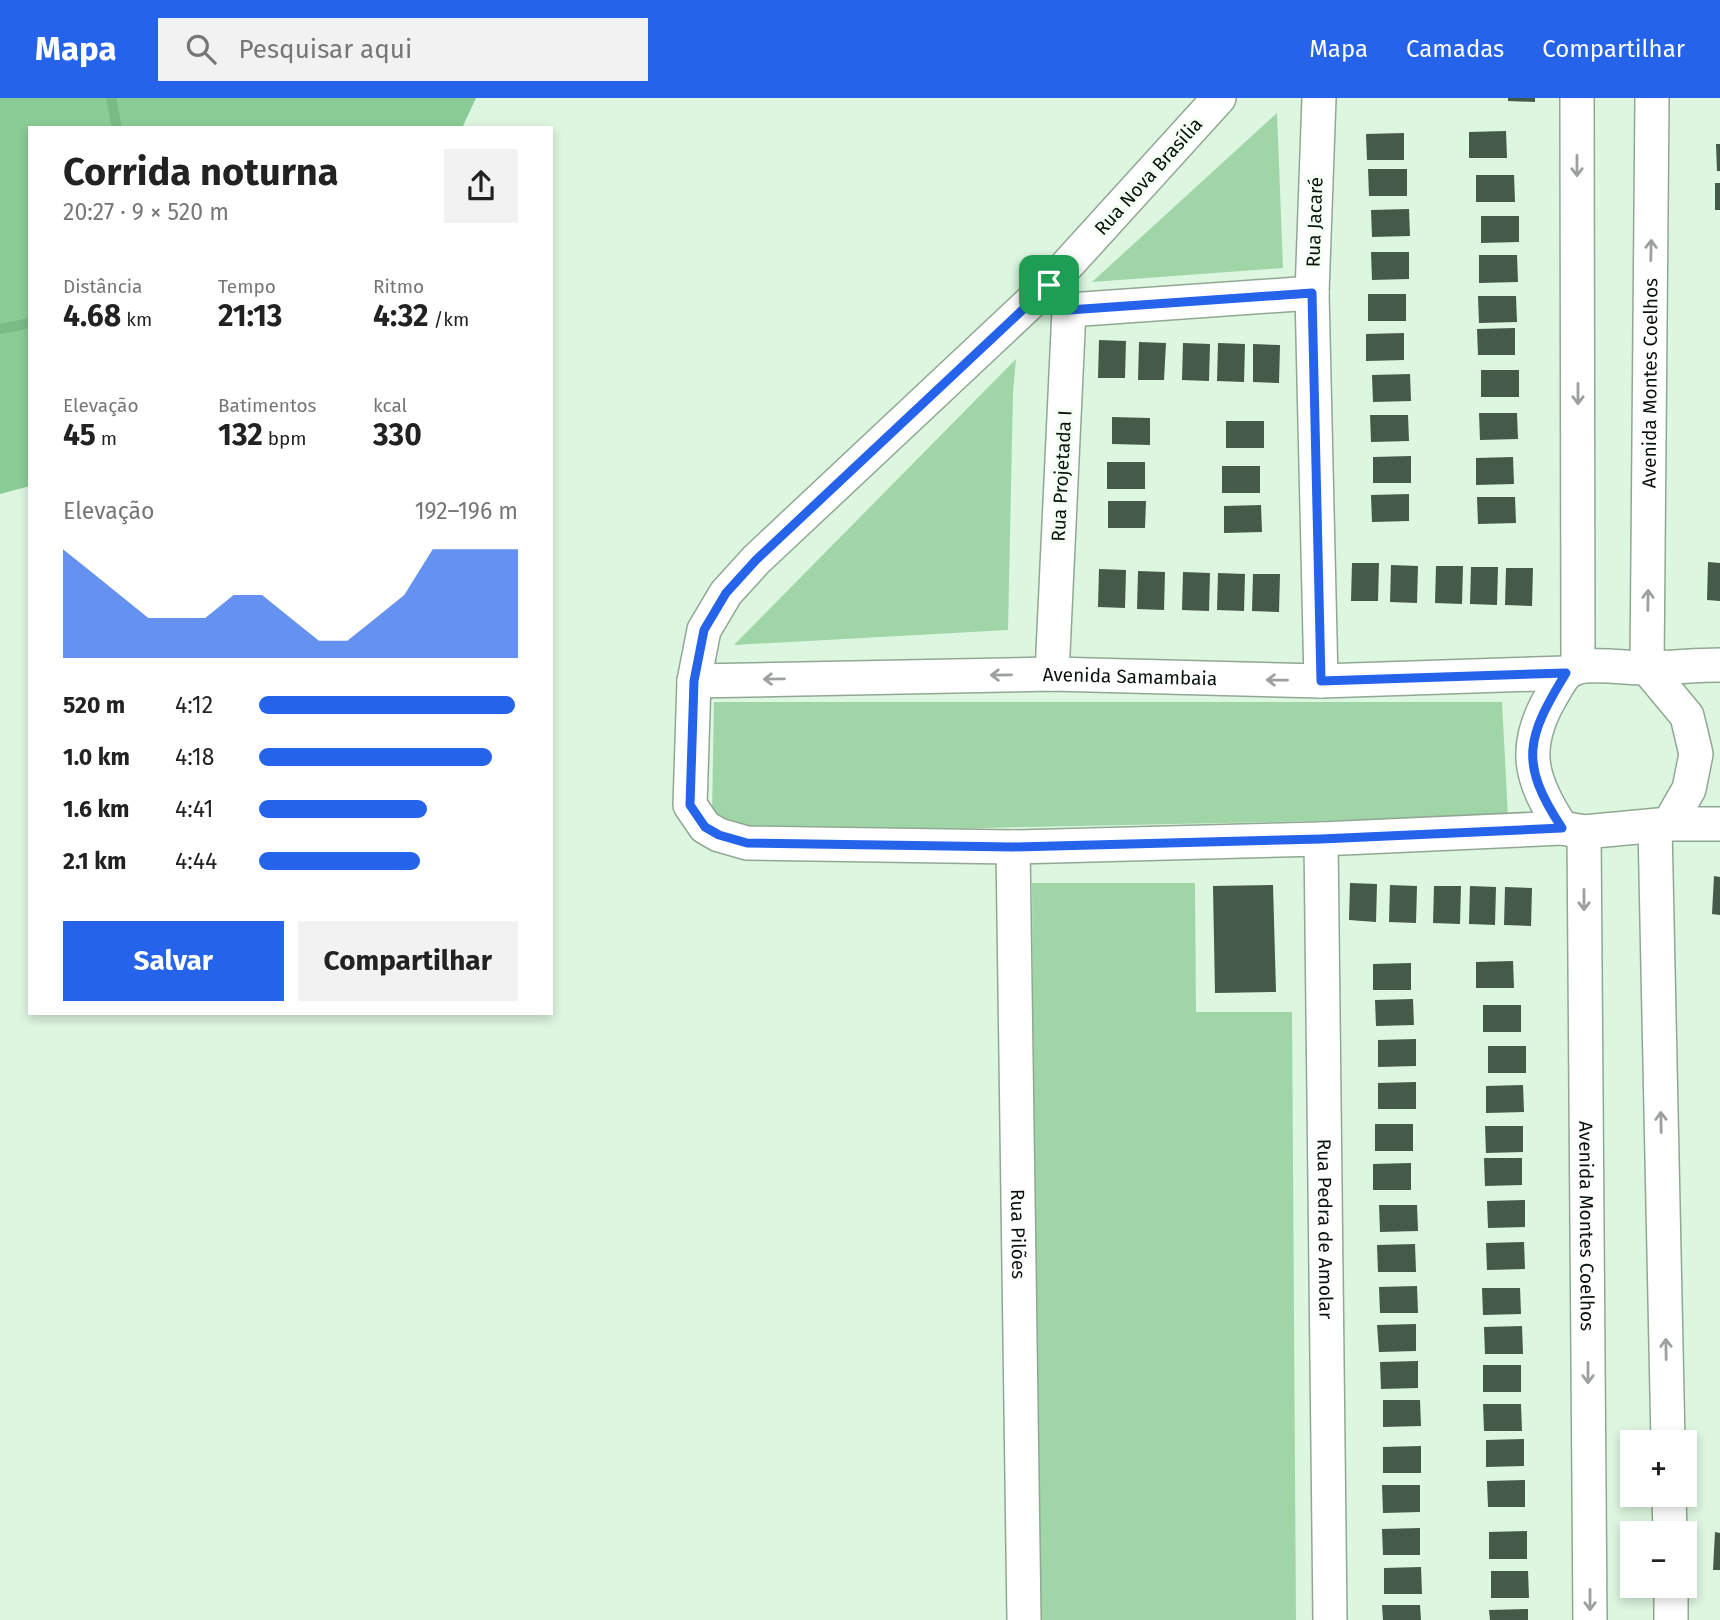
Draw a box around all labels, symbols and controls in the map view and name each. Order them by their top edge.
search box [158,18,648,81]
text: Mapa [35,29,116,69]
icon: search [182,30,220,68]
text: Pesquisar aqui [238,34,412,65]
text: Mapa [1309,35,1368,63]
text: Camadas [1406,35,1504,63]
text: Compartilhar [1542,35,1685,63]
street label: Rua Nova Brasília [1090,113,1207,240]
text: Corrida noturna [63,149,339,195]
button: share [444,149,518,223]
one-way arrow [1571,154,1584,177]
street label: Rua Jacaré [1301,176,1328,268]
text: 20:27 · 9 × 520 m [63,198,229,226]
one-way arrow [1644,239,1658,262]
pin [1019,255,1079,315]
icon: arrive [1030,266,1068,304]
text: Distância [63,275,142,298]
text: Tempo [218,275,276,298]
text: Ritmo [373,275,424,298]
street label: Avenida Montes Coelhos [1638,278,1662,488]
text: 4.68 [63,298,121,334]
text: 21:13 [218,298,282,334]
text: 4:32 [373,298,428,334]
text: km [121,308,152,331]
text: /km [428,308,469,331]
one-way arrow [1571,382,1585,405]
text: Elevação [63,394,139,417]
text: Batimentos [218,394,316,417]
text: kcal [373,394,407,417]
street label: Rua Projetada I [1047,410,1076,542]
text: 45 [63,417,96,453]
text: 132 [218,417,263,453]
text: 330 [373,417,422,453]
text: m [96,427,117,450]
text: bpm [263,427,307,450]
text: Elevação [63,497,154,525]
text: 192–196 m [415,497,518,525]
one-way arrow [1641,589,1655,612]
street label: Avenida Samambaia [1042,663,1217,690]
one-way arrow [990,669,1013,682]
one-way arrow [762,672,785,686]
one-way arrow [1266,674,1289,687]
text: 520 m [63,691,125,719]
text: 4:12 [175,691,213,719]
text: 1.0 km [63,743,130,771]
text: 4:18 [175,743,214,771]
text: 1.6 km [63,795,130,823]
text: 4:41 [175,795,214,823]
text: 2.1 km [63,847,126,875]
text: 4:44 [175,847,217,875]
one-way arrow [1577,888,1591,911]
button: Salvar [63,921,284,1001]
button: Compartilhar [298,921,518,1001]
one-way arrow [1654,1111,1668,1134]
street label: Avenida Montes Coelhos [1574,1121,1599,1331]
street label: Rua Pedra de Amolar [1312,1139,1338,1320]
street label: Rua Pilões [1006,1189,1030,1279]
one-way arrow [1659,1338,1672,1361]
one-way arrow [1581,1361,1595,1384]
map controls [1620,1430,1697,1598]
button: + [1620,1430,1697,1507]
button: − [1620,1521,1697,1598]
one-way arrow [1583,1588,1597,1611]

